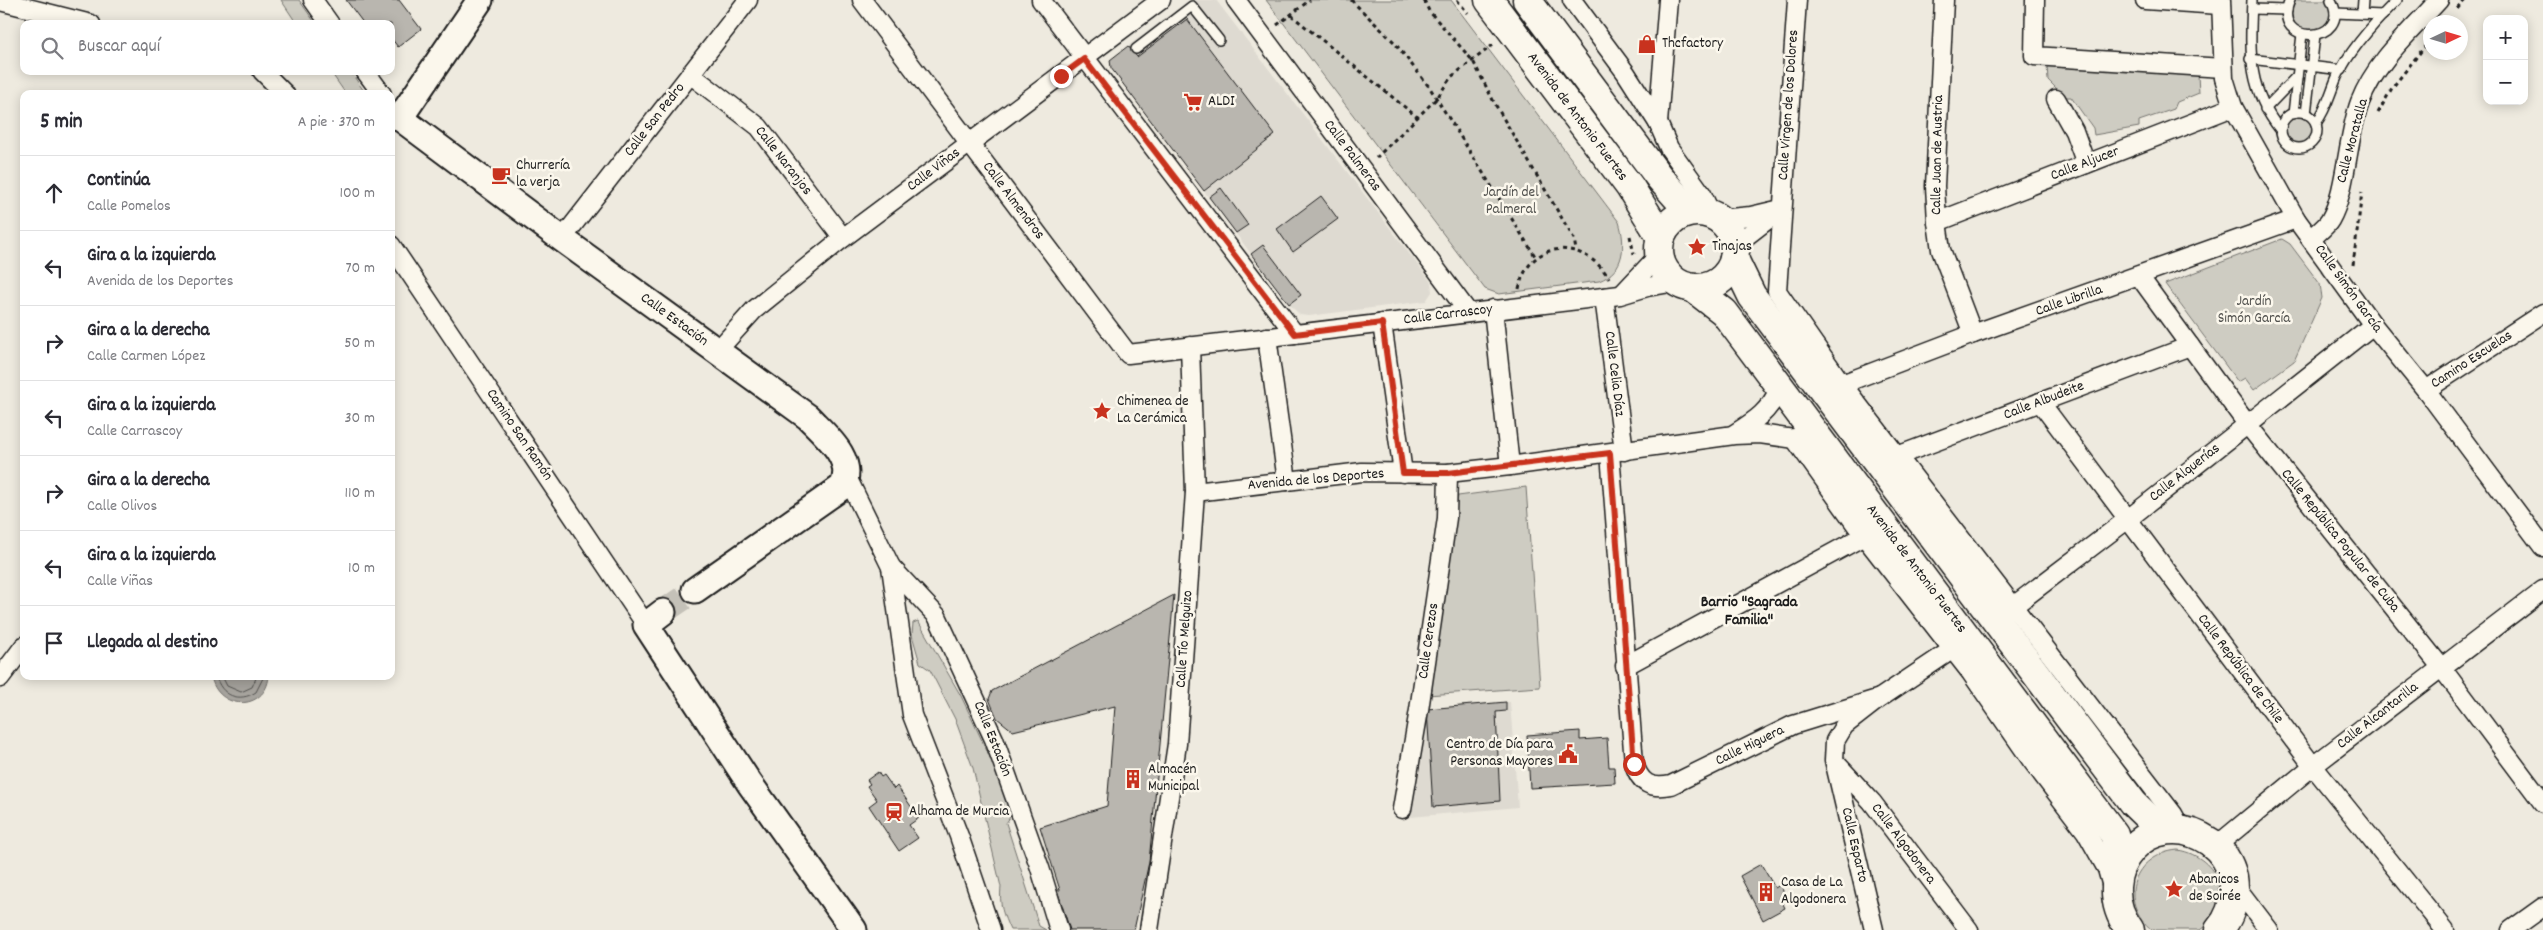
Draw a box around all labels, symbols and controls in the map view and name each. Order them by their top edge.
north arrow [2423,15,2468,60]
map controls [2483,15,2528,105]
button: + [2483,15,2528,60]
search box [20,20,395,75]
street label: Calle Virgen de los Dolores [1773,29,1805,181]
shop icon: Thcfactory [1636,33,1658,55]
place label: Thcfactory [1662,33,1724,55]
icon: search [38,34,66,62]
text: Buscar aquí [78,34,160,61]
street label: Avenida de Antonio Fuertes [1521,48,1633,186]
button: − [2483,60,2528,105]
route end [1050,65,1073,88]
street label: Calle San Pedro [619,78,691,162]
supermarket icon: ALDI [1182,91,1204,113]
place label: ALDI [1208,91,1235,113]
street label: Calle Juan de Austria [1926,94,1950,215]
street label: Calle Moratalla [2331,95,2375,186]
text: 5 min [40,108,83,138]
text: A pie · 370 m [298,111,375,134]
street label: Calle Palmeras [1318,115,1386,197]
street label: Calle Naranjos [749,122,817,200]
street label: Calle Aljucer [2047,141,2123,187]
street label: Calle Viñas [903,143,965,197]
place label: Churrería la verja [516,155,571,194]
street label: Calle Almendros [976,157,1050,245]
cafe icon: Churrería la verja [490,164,512,186]
text: Continúa [87,168,150,195]
icon: ahead [40,179,68,207]
text: 100 m [339,182,375,205]
park label: Jardín del Palmeral [1483,182,1539,221]
text: Calle Pomelos [87,195,171,218]
place icon: Tinajas [1686,236,1708,258]
place label: Tinajas [1712,236,1752,258]
street label: Calle Simón García [2308,240,2388,338]
text: Gira a la izquierda [87,243,215,270]
icon: left [40,254,68,282]
text: 70 m [345,257,375,280]
text: Avenida de los Deportes [87,270,233,293]
street label: Calle Librilla [2033,279,2106,323]
street label: Calle Estación [635,288,713,352]
park label: Jardín Simón García [2218,291,2291,330]
street label: Calle Carrascoy [1402,299,1495,331]
text: Gira a la derecha [87,318,209,345]
street label: Camino Escuelas [2427,325,2517,395]
icon: right [40,329,68,357]
street label: Calle Celia Díaz [1598,330,1630,418]
text: 50 m [344,332,375,355]
text: Calle Carmen López [87,345,205,368]
street label: Calle Albudeite [2000,375,2088,426]
street label: Camino San Ramón [480,385,558,485]
place label: Chimenea de La Cerámica [1117,391,1189,430]
text: Gira a la izquierda [87,393,215,420]
place icon: Chimenea de La Cerámica [1091,400,1113,422]
icon: left [40,404,68,432]
text: 30 m [345,407,375,430]
text: Calle Carrascoy [87,420,182,443]
street label: Calle Alquerías [2145,438,2225,508]
street label: Avenida de los Deportes [1247,463,1385,497]
street label: Calle República Popular de Cuba [2275,464,2406,618]
text: Gira a la derecha [87,468,209,495]
icon: right [40,479,68,507]
text: 110 m [345,482,375,505]
text: Calle Olivos [87,495,157,518]
street label: Avenida de Antonio Fuertes [1860,500,1972,638]
text: Gira a la izquierda [87,543,215,570]
icon: left [40,554,68,582]
text: 10 m [348,557,375,580]
text: Calle Viñas [87,570,153,593]
street label: Calle Tío Melguizo [1171,589,1199,688]
district label: Barrio "Sagrada Familia" [1701,591,1799,632]
street label: Calle Cerezos [1413,602,1445,680]
street label: Calle República de Chile [2191,609,2289,729]
icon: arrive [40,629,68,657]
text: Llegada al destino [87,630,218,657]
street label: Calle Alcantarilla [2332,676,2424,755]
street label: Calle Estación [967,698,1017,780]
street label: Calle Higuera [1712,719,1789,772]
place label: Centro de Día para Personas Mayores [1446,734,1554,773]
public building icon: Centro de Día para Personas Mayores [1557,743,1579,765]
route start [1623,753,1646,776]
place label: Almacén Municipal [1148,759,1200,798]
building icon: Almacén Municipal [1122,768,1144,790]
street label: Calle Algodonera [1865,799,1941,890]
station icon: Alhama de Murcia [883,801,905,823]
place label: Alhama de Murcia [909,801,1010,823]
street label: Calle Esparto [1835,805,1873,885]
place label: Abanicos de Soirée [2189,869,2241,908]
place label: Casa de La Algodonera [1781,872,1847,911]
place icon: Abanicos de Soirée [2163,878,2185,900]
building icon: Casa de La Algodonera [1755,881,1777,903]

